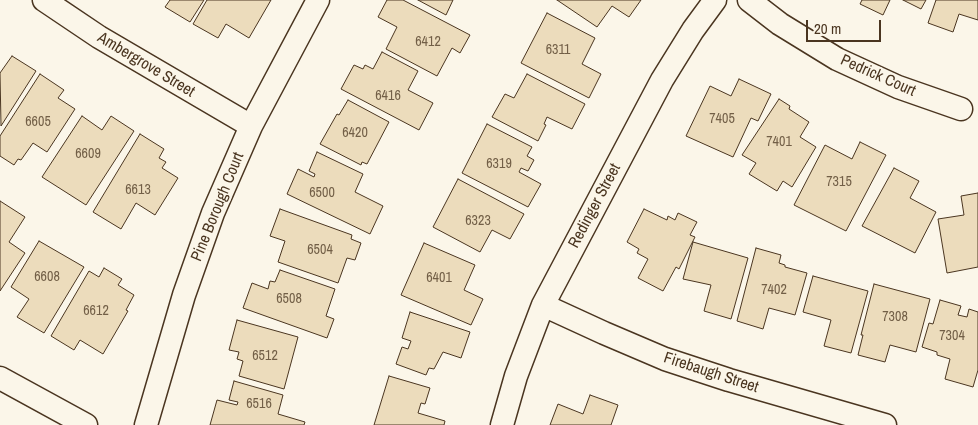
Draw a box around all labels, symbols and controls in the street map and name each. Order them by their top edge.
scale bar [808,10,883,42]
text: 20 m [814,18,841,39]
street label: Ambergrove Street [94,28,198,102]
house number: 6412 [415,34,441,50]
house number: 6311 [546,42,570,58]
street label: Pedrick Court [837,51,919,101]
house number: 6416 [375,88,401,104]
house number: 7405 [709,111,735,127]
house number: 6605 [25,114,51,130]
house number: 6420 [342,125,368,141]
house number: 7401 [766,134,792,150]
house number: 6609 [75,146,101,162]
street label: Pine Borough Court [187,150,249,264]
house number: 6319 [486,156,512,172]
street label: Redinger Street [565,161,625,251]
house number: 7315 [826,174,852,190]
house number: 6613 [125,182,151,198]
house number: 6500 [309,185,335,201]
house number: 6323 [465,213,491,229]
house number: 6504 [307,242,333,258]
house number: 6608 [34,269,60,285]
house number: 6401 [426,270,452,286]
house number: 7402 [761,282,787,298]
house number: 6508 [276,291,302,307]
house number: 6612 [83,303,109,319]
house number: 7308 [882,309,908,325]
house number: 7304 [939,328,965,344]
house number: 6512 [252,348,278,364]
street label: Firebaugh Street [661,349,761,397]
house number: 6516 [246,396,272,412]

